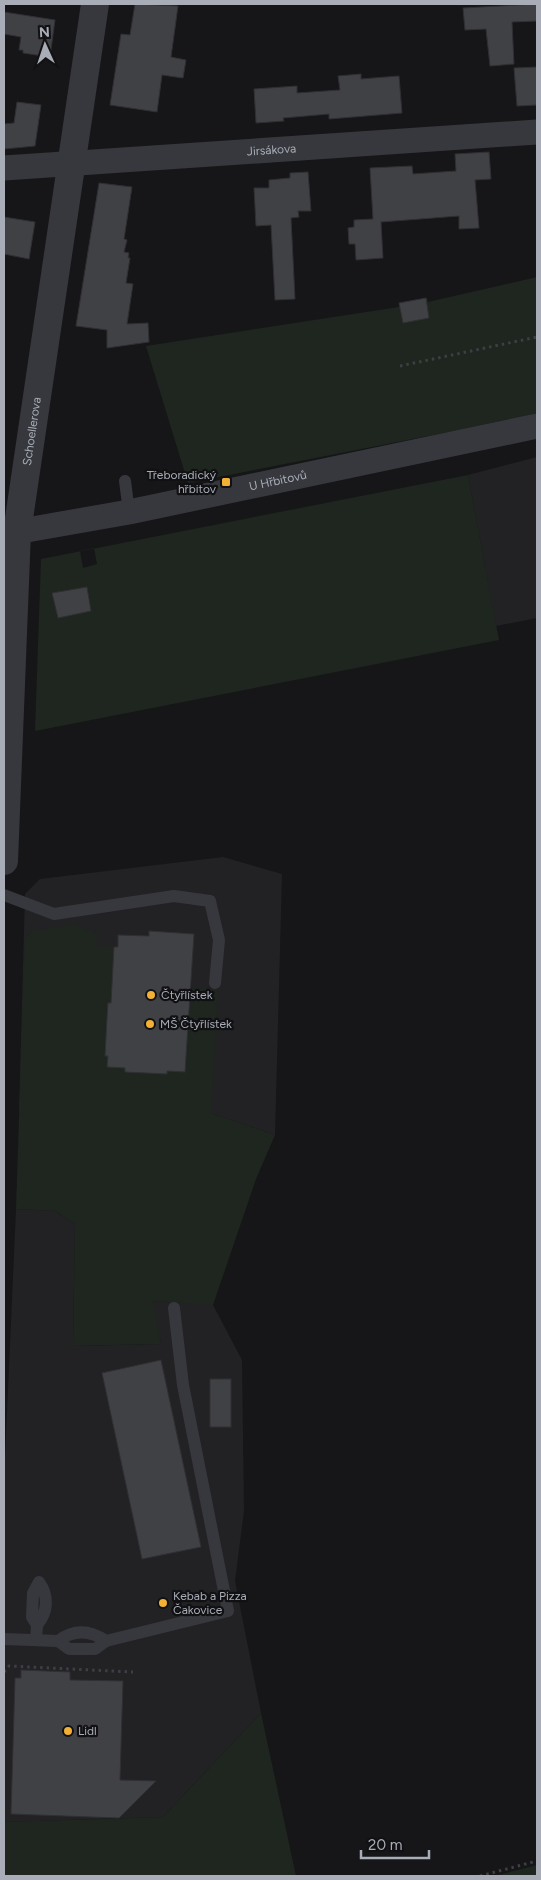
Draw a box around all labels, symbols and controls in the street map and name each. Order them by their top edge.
north arrow [20,20,70,70]
text: N [38,24,50,41]
street label: Jirsákova [246,141,297,159]
street label: Schoellerova [20,396,44,467]
place label: Třeboradický hřbitov [147,468,217,496]
street label: U Hřbitovů [248,468,308,494]
marker: Třeboradický hřbitov [220,476,232,488]
place label: Čtyřlístek [161,988,213,1002]
marker: Čtyřlístek [145,989,157,1001]
place label: MŠ Čtyřlístek [160,1017,232,1031]
marker: MŠ Čtyřlístek [144,1018,156,1030]
place label: Kebab a Pizza Čakovice [173,1589,247,1617]
marker: Kebab a Pizza Čakovice [157,1597,169,1609]
place label: Lidl [78,1724,97,1738]
marker: Lidl [62,1725,74,1737]
scale bar [361,1828,428,1860]
text: 20 m [368,1836,402,1854]

